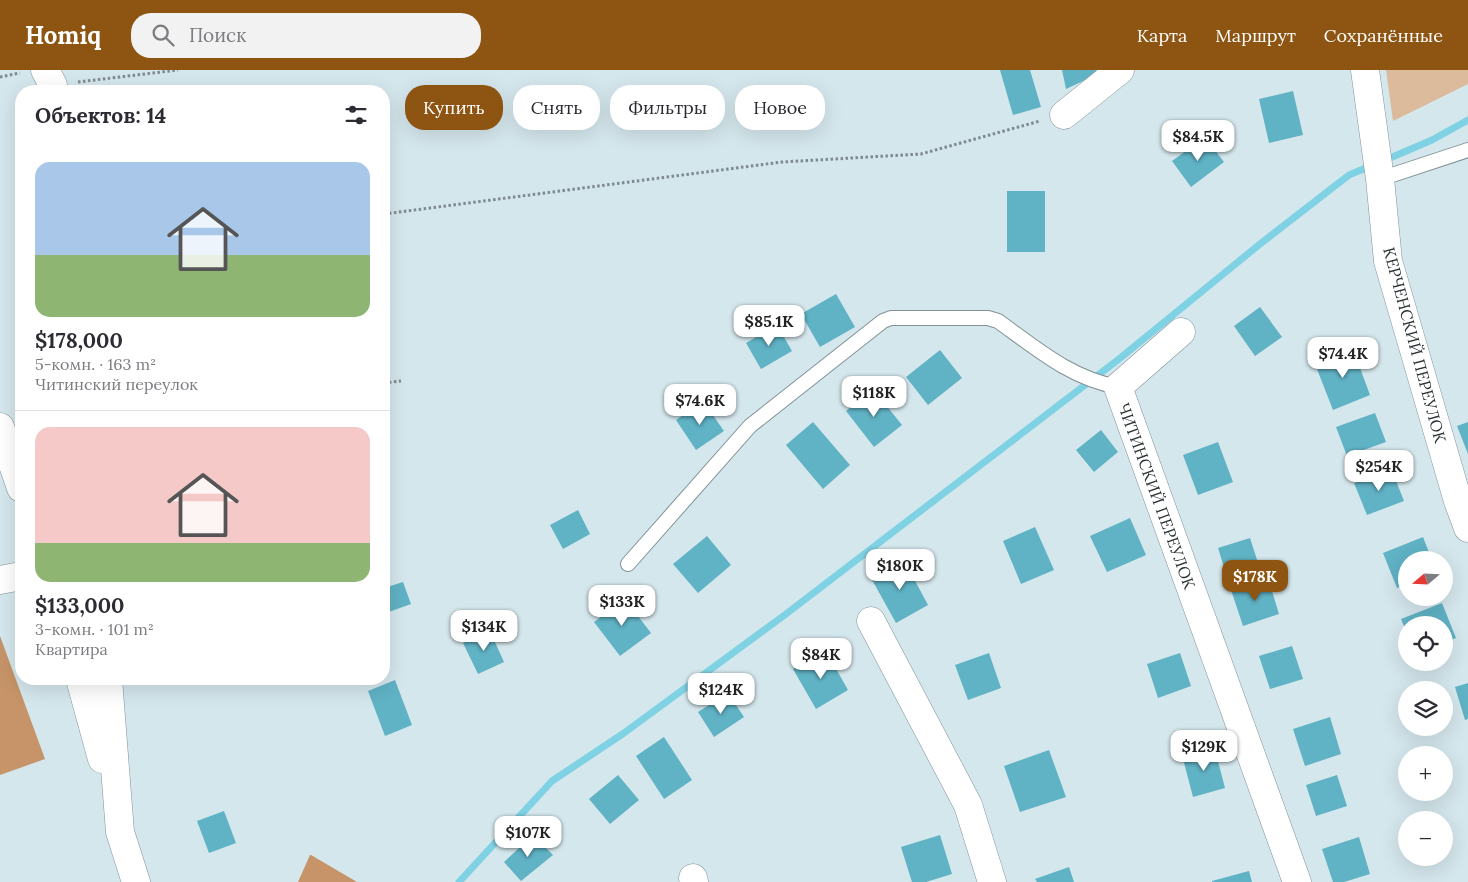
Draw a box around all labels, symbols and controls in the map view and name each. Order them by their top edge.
search box [131,13,481,58]
text: Homiq [25,20,101,51]
icon: search [149,21,177,49]
text: Поиск [189,23,246,47]
text: Карта [1137,24,1187,47]
text: Маршрут [1215,24,1296,47]
text: Сохранённые [1324,24,1443,47]
chip: Купить [405,85,503,130]
chip: Снять [513,85,600,130]
chip: Фильтры [610,85,725,130]
chip: Новое [735,85,825,130]
icon: filters [342,101,370,129]
text: Объектов: 14 [35,102,166,129]
pin: $84.5K [1157,119,1239,162]
text: $84.5K [1172,126,1224,146]
icon: home [158,194,248,284]
street label: КЕРЧЕНСКИЙ ПЕРЕУЛОК [1379,245,1451,445]
pin: $85.1K [728,304,810,347]
text: $85.1K [745,311,793,331]
text: $178,000 [35,327,123,354]
pin: $74.4K [1302,336,1384,379]
text: $74.4K [1318,343,1368,363]
text: 5-комн. · 163 m² [35,354,156,374]
text: Читинский переулок [35,374,198,394]
pin: $118K [839,376,909,418]
text: $118K [853,382,895,402]
pin: $74.6K [659,384,741,426]
text: $74.6K [675,390,725,410]
street label: ЧИТИНСКИЙ ПЕРЕУЛОК [1114,400,1200,592]
pin: $254K [1344,450,1414,492]
text: $254K [1356,456,1402,476]
icon: home [158,460,248,550]
pin: $180K [865,548,935,591]
north arrow [1398,551,1452,606]
map controls [1398,551,1453,866]
text: $180K [877,555,923,575]
pin: $178K [1220,560,1290,602]
text: $178K [1233,566,1277,586]
pin: $133K [587,584,657,627]
text: $133K [599,591,645,611]
text: $133,000 [35,592,124,619]
pin: $134K [449,610,519,652]
text: $134K [461,616,507,636]
button: locate [1398,616,1453,671]
text: 3-комн. · 101 m² [35,619,154,639]
pin: $84K [791,638,851,680]
text: Квартира [35,639,108,659]
text: $84K [802,644,840,664]
pin: $124K [686,672,756,715]
text: $124K [699,679,743,699]
button: layers [1398,681,1453,736]
pin: $129K [1169,730,1239,772]
text: $129K [1181,736,1227,756]
button: + [1398,746,1453,801]
button: − [1398,811,1453,866]
pin: $107K [493,816,563,858]
text: $107K [506,822,550,842]

